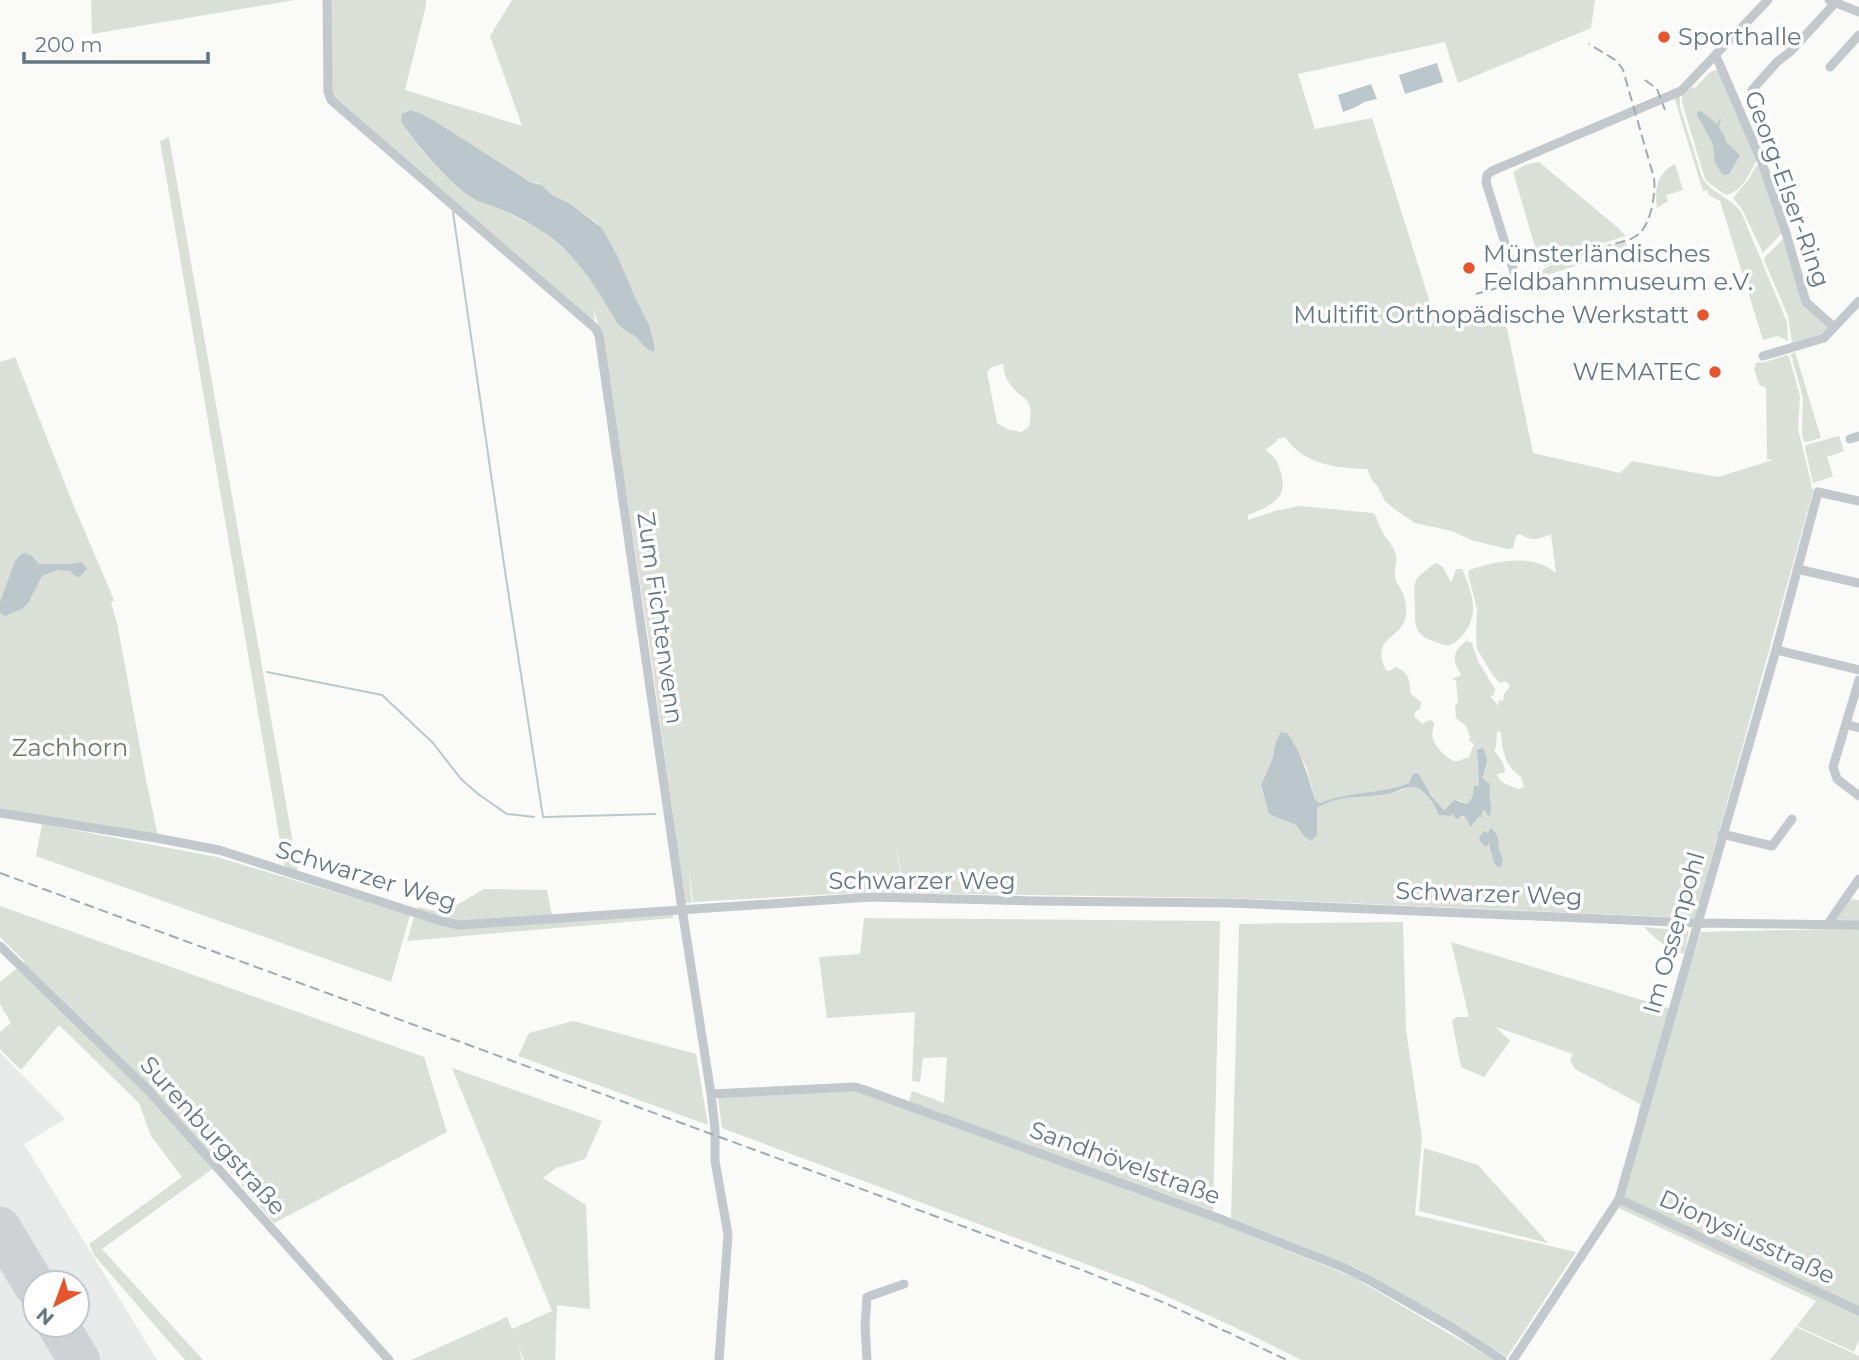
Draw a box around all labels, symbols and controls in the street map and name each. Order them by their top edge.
scale bar [24,21,208,65]
place label: Sporthalle [1678,22,1802,51]
marker: Sporthalle [1656,29,1672,45]
text: 200 m [35,32,102,57]
street label: Georg-Elser-Ring [1738,87,1836,291]
place label: Münsterländisches Feldbahnmuseum e.V. [1483,239,1753,296]
marker: Münsterländisches Feldbahnmuseum e.V. [1461,260,1477,276]
place label: Multifit Orthopädische Werkstatt [1293,300,1689,329]
marker: Multifit Orthopädische Werkstatt [1695,307,1711,323]
place label: WEMATEC [1573,357,1701,386]
marker: WEMATEC [1707,364,1723,380]
street label: Zum Fichtenvenn [631,510,690,726]
park label: Zachhorn [12,733,128,762]
street label: Schwarzer Weg [272,834,460,917]
street label: Im Ossenpohl [1637,848,1711,1017]
street label: Schwarzer Weg [828,866,1016,895]
street label: Schwarzer Weg [1395,876,1583,911]
street label: Surenburgstraße [134,1050,292,1221]
street label: Sandhövelstraße [1026,1115,1224,1210]
street label: Dionysiusstraße [1655,1183,1840,1290]
north arrow [21,1269,91,1339]
text: N [32,1303,59,1330]

